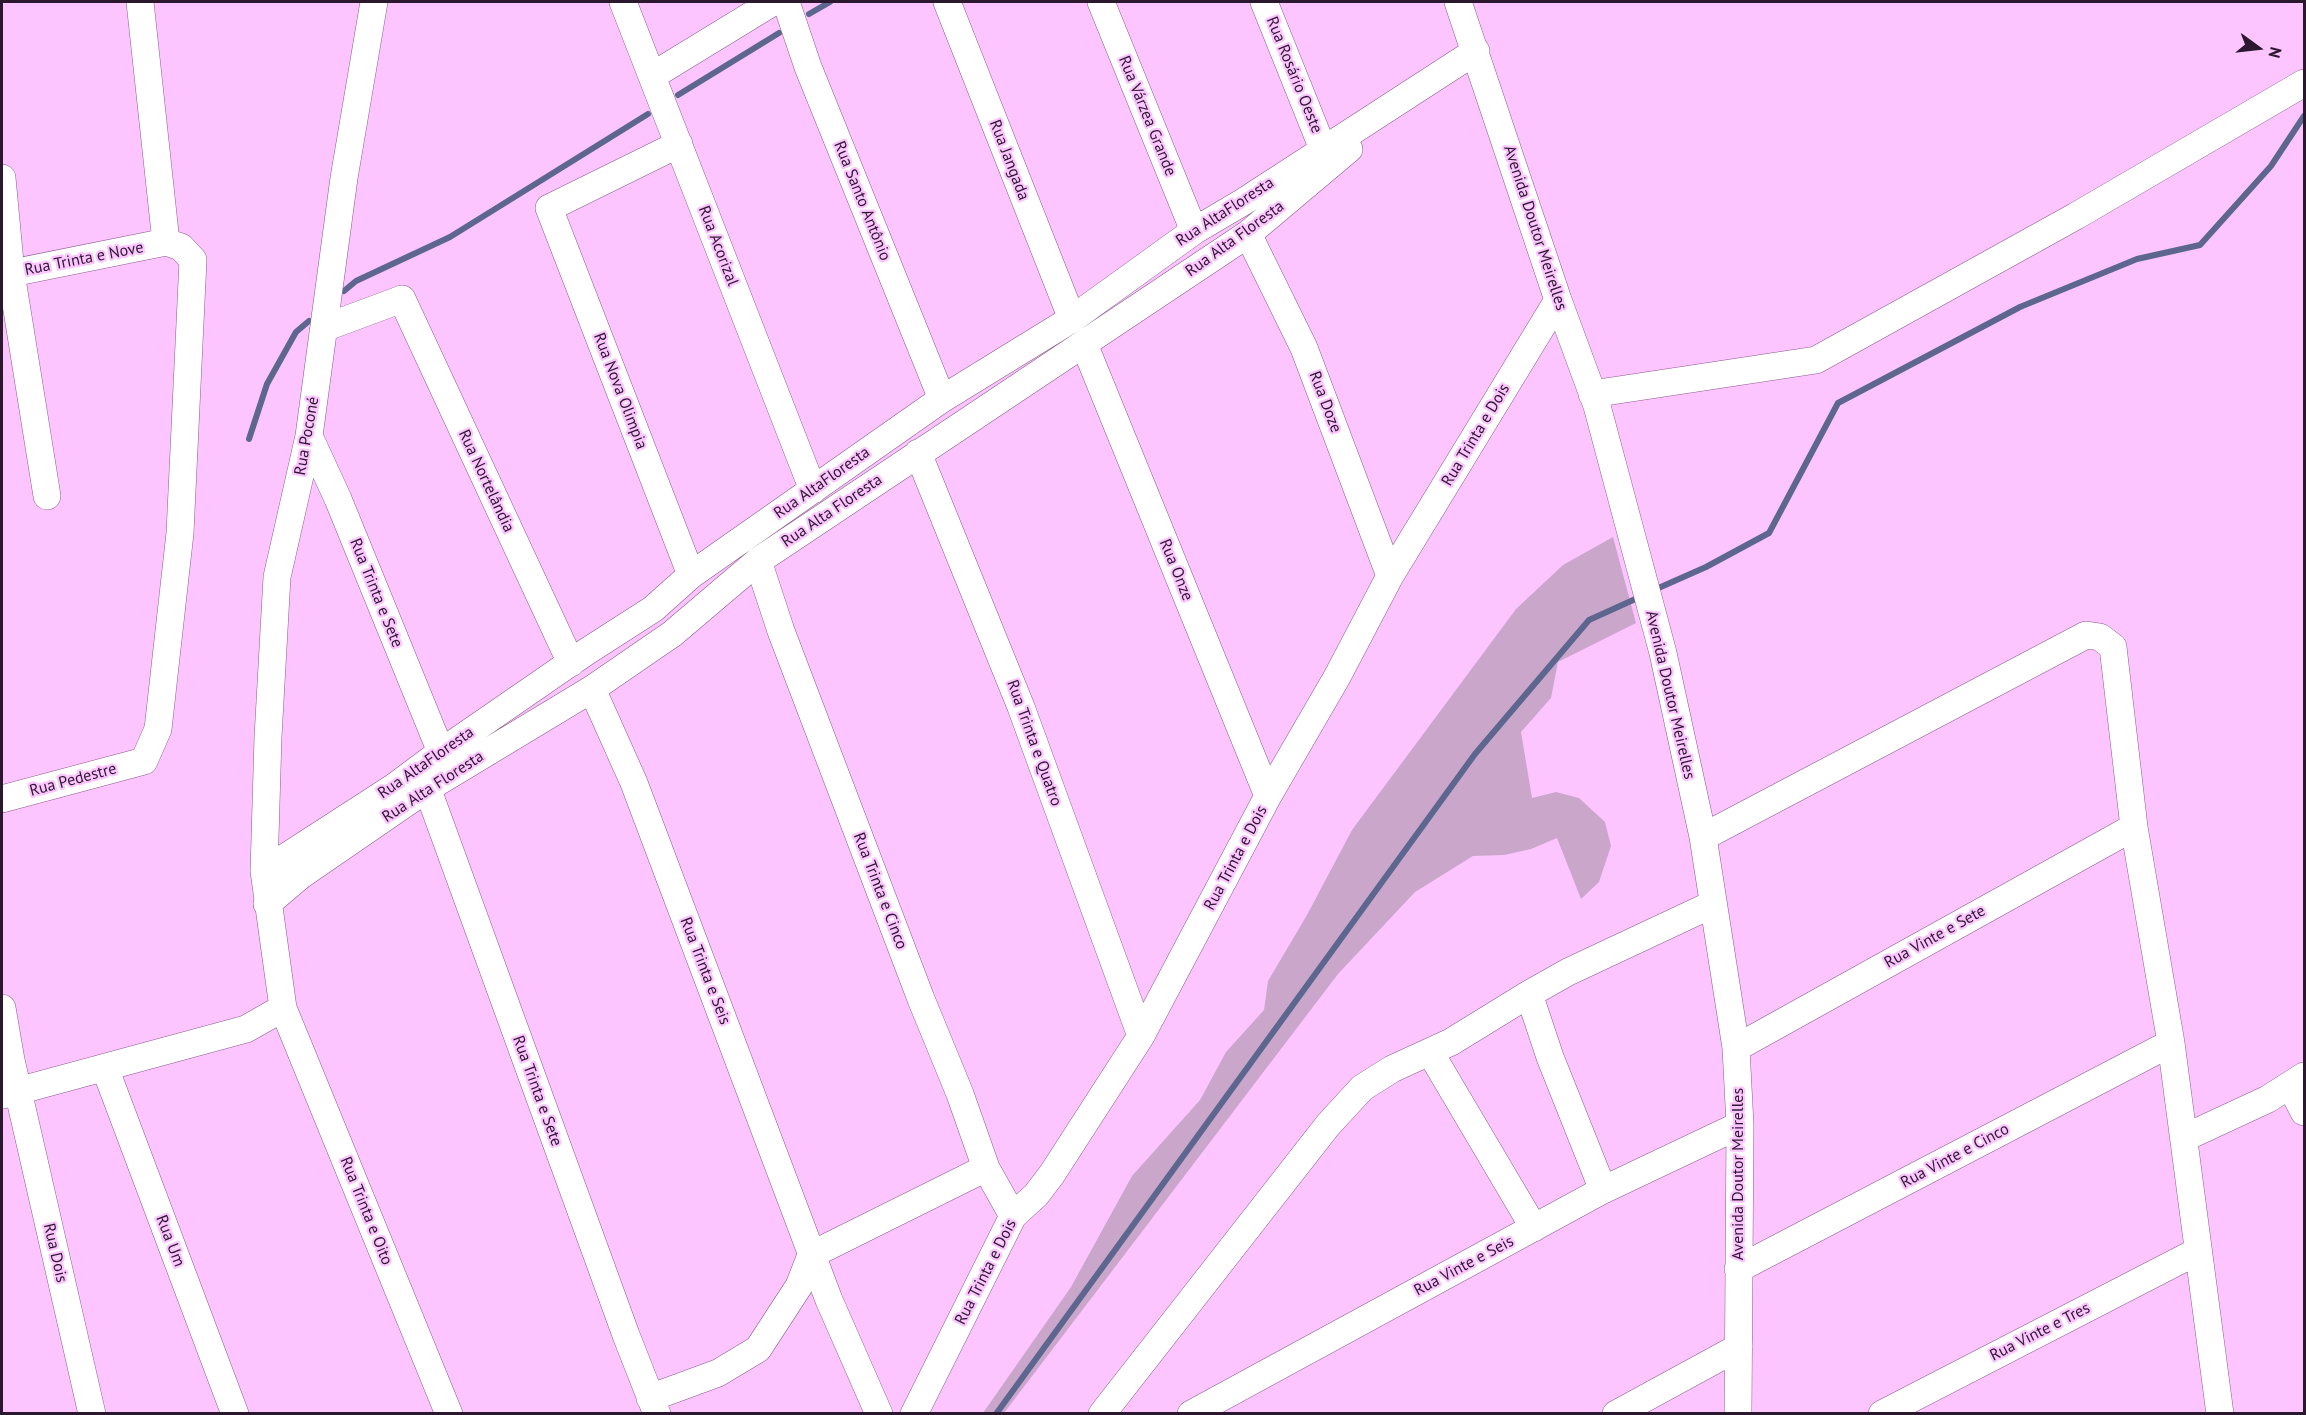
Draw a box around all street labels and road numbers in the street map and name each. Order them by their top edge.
street label: Rua Rosário Oeste [1262,14,1326,136]
street label: Rua Várzea Grande [1114,53,1180,179]
street label: Rua Jangada [985,117,1033,203]
street label: Rua Santo Antônio [829,139,895,263]
street label: Avenida Doutor Meirelles [1499,143,1571,313]
street label: Rua AltaFloresta [1172,173,1278,251]
street label: Rua Alta Floresta [1182,197,1288,281]
street label: Rua Acorizal [694,203,742,289]
street label: Rua Trinta e Nove [23,238,145,280]
street label: Rua Nova Olimpia [589,330,651,452]
street label: Rua Doze [1305,369,1345,435]
street label: Rua Trinta e Dois [1438,380,1514,490]
street label: Rua Poconé [291,395,323,477]
street label: Rua Nortelândia [454,427,518,535]
street label: Rua AltaFloresta [770,443,874,523]
street label: Rua Alta Floresta [778,470,886,552]
street label: Rua Trinta e Sete [345,536,407,650]
street label: Rua Onze [1155,536,1197,604]
street label: Avenida Doutor Meirelles [1641,609,1699,781]
street label: Rua Trinta e Quatro [1002,677,1066,809]
street label: Rua AltaFloresta [374,723,478,803]
street label: Rua Alta Floresta [379,747,487,827]
street label: Rua Pedestre [27,759,119,801]
street label: Rua Trinta e Dois [1200,802,1272,914]
street label: Rua Trinta e Cinco [849,830,911,952]
street label: Rua Vinte e Sete [1881,901,1989,973]
street label: Rua Trinta e Seis [676,915,734,1027]
street label: Rua Trinta e Sete [508,1033,566,1149]
street label: Avenida Doutor Meirelles [1728,1088,1748,1260]
street label: Rua Vinte e Cinco [1898,1119,2012,1193]
street label: Rua Trinta e Oito [336,1154,396,1268]
street label: Rua Um [151,1213,189,1269]
street label: Rua Trinta e Dois [951,1216,1021,1328]
street label: Rua Dois [39,1221,71,1285]
street label: Rua Vinte e Seis [1411,1232,1517,1300]
street label: Rua Vinte e Tres [1987,1299,2093,1365]

